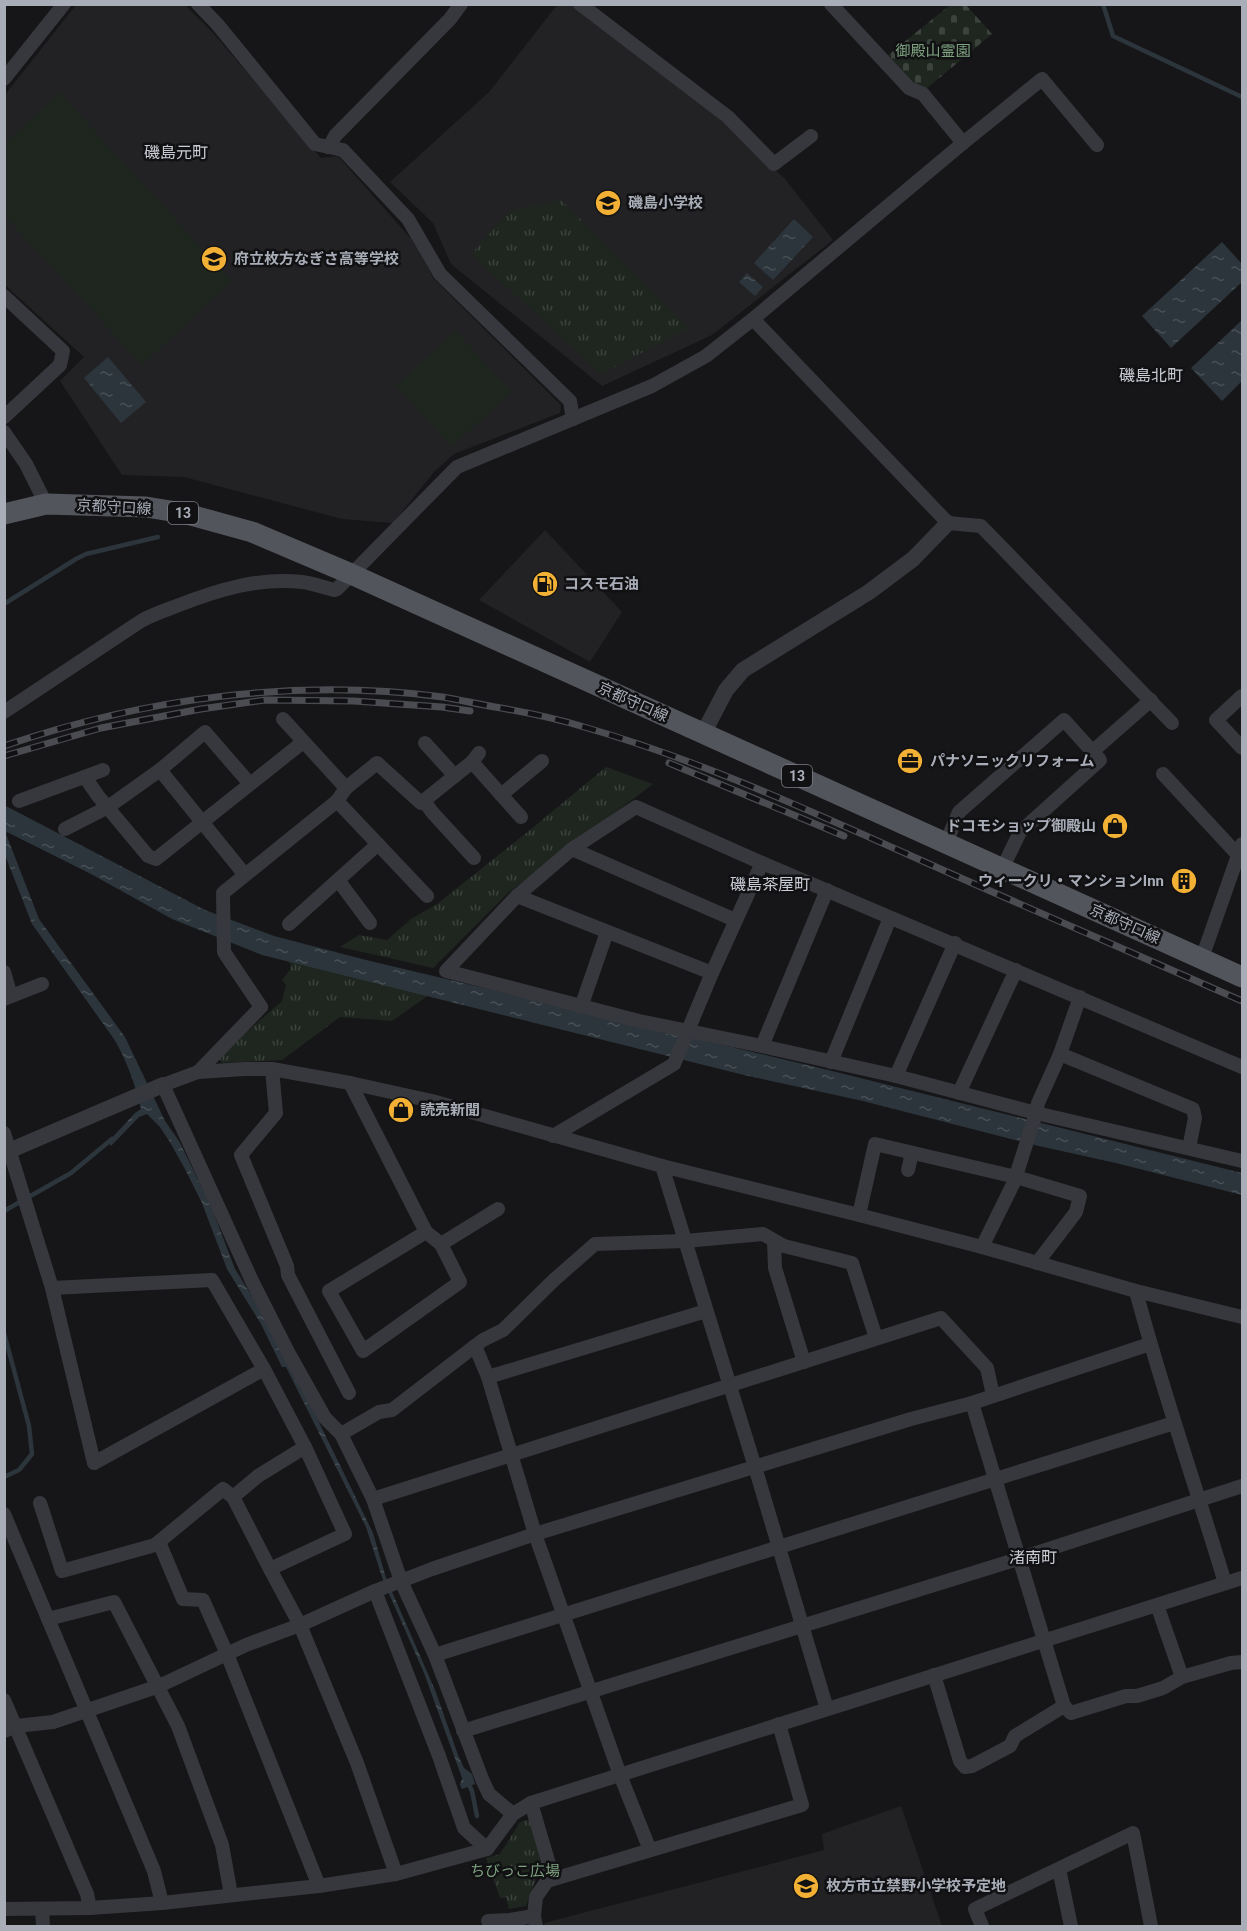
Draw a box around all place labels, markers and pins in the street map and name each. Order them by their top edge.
school or university icon: 磯島小学校 [593,188,623,218]
place label: 磯島小学校 [628,194,703,212]
school or university icon: 府立枚方なぎさ高等学校 [199,244,229,274]
place label: 府立枚方なぎさ高等学校 [234,250,399,268]
fuel station icon: コスモ石油 [530,569,560,599]
place label: コスモ石油 [564,575,639,593]
office icon: パナソニックリフォーム [895,746,925,776]
place label: パナソニックリフォーム [930,752,1095,770]
shop icon: ドコモショップ御殿山 [1100,811,1130,841]
place label: ドコモショップ御殿山 [946,817,1096,835]
building icon: ウィークリ・マンションInn [1169,866,1199,896]
place label: ウィークリ・マンションInn [978,872,1164,890]
shop icon: 読売新聞 [386,1095,416,1125]
place label: 読売新聞 [420,1101,480,1119]
school or university icon: 枚方市立禁野小学校予定地 [791,1871,821,1901]
place label: 枚方市立禁野小学校予定地 [826,1877,1006,1895]

